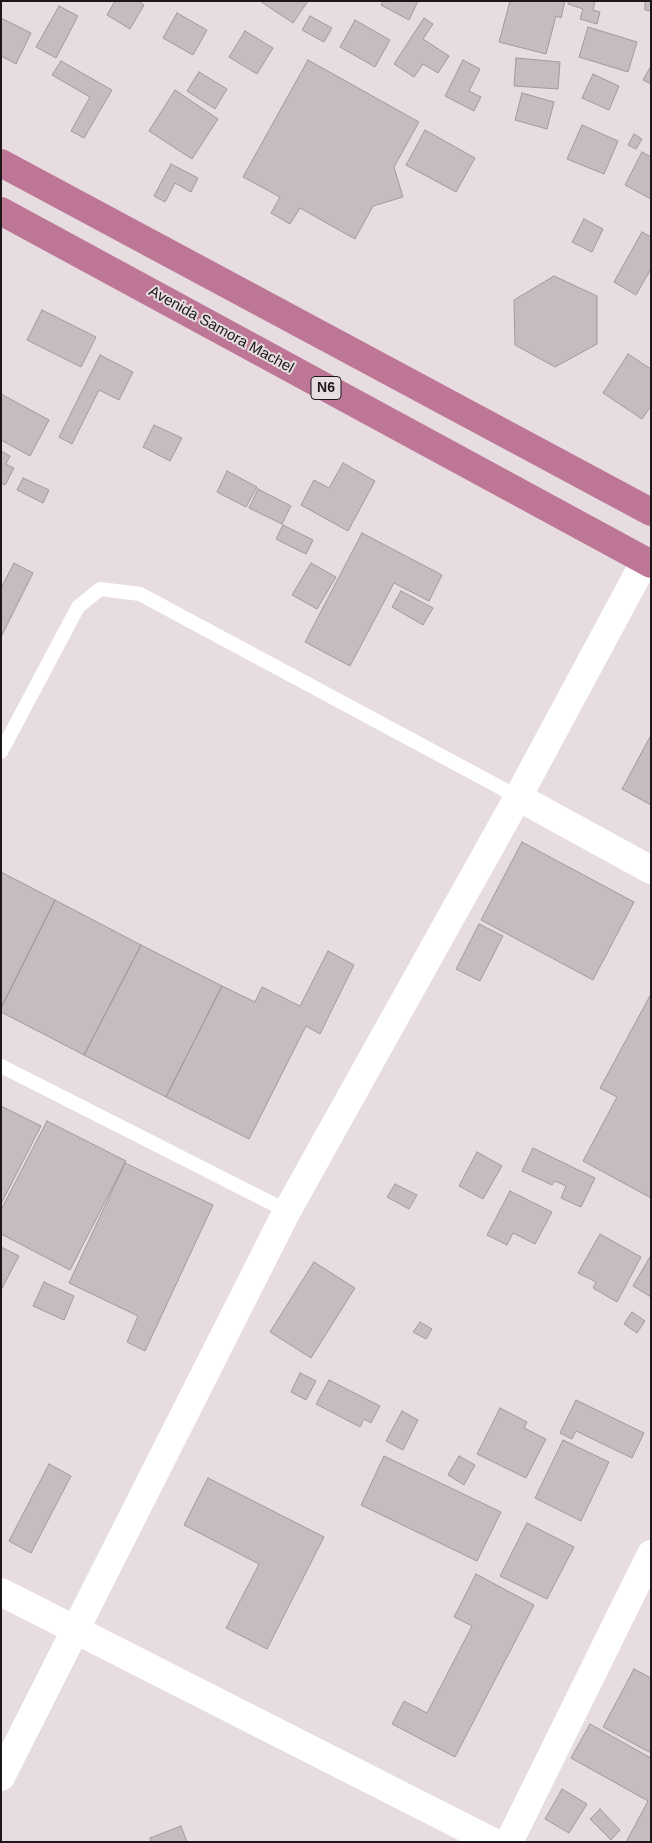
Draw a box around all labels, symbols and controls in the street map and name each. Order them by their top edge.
street label: Avenida Samora Machel [145,283,297,377]
road number: N6 [311,376,341,399]

